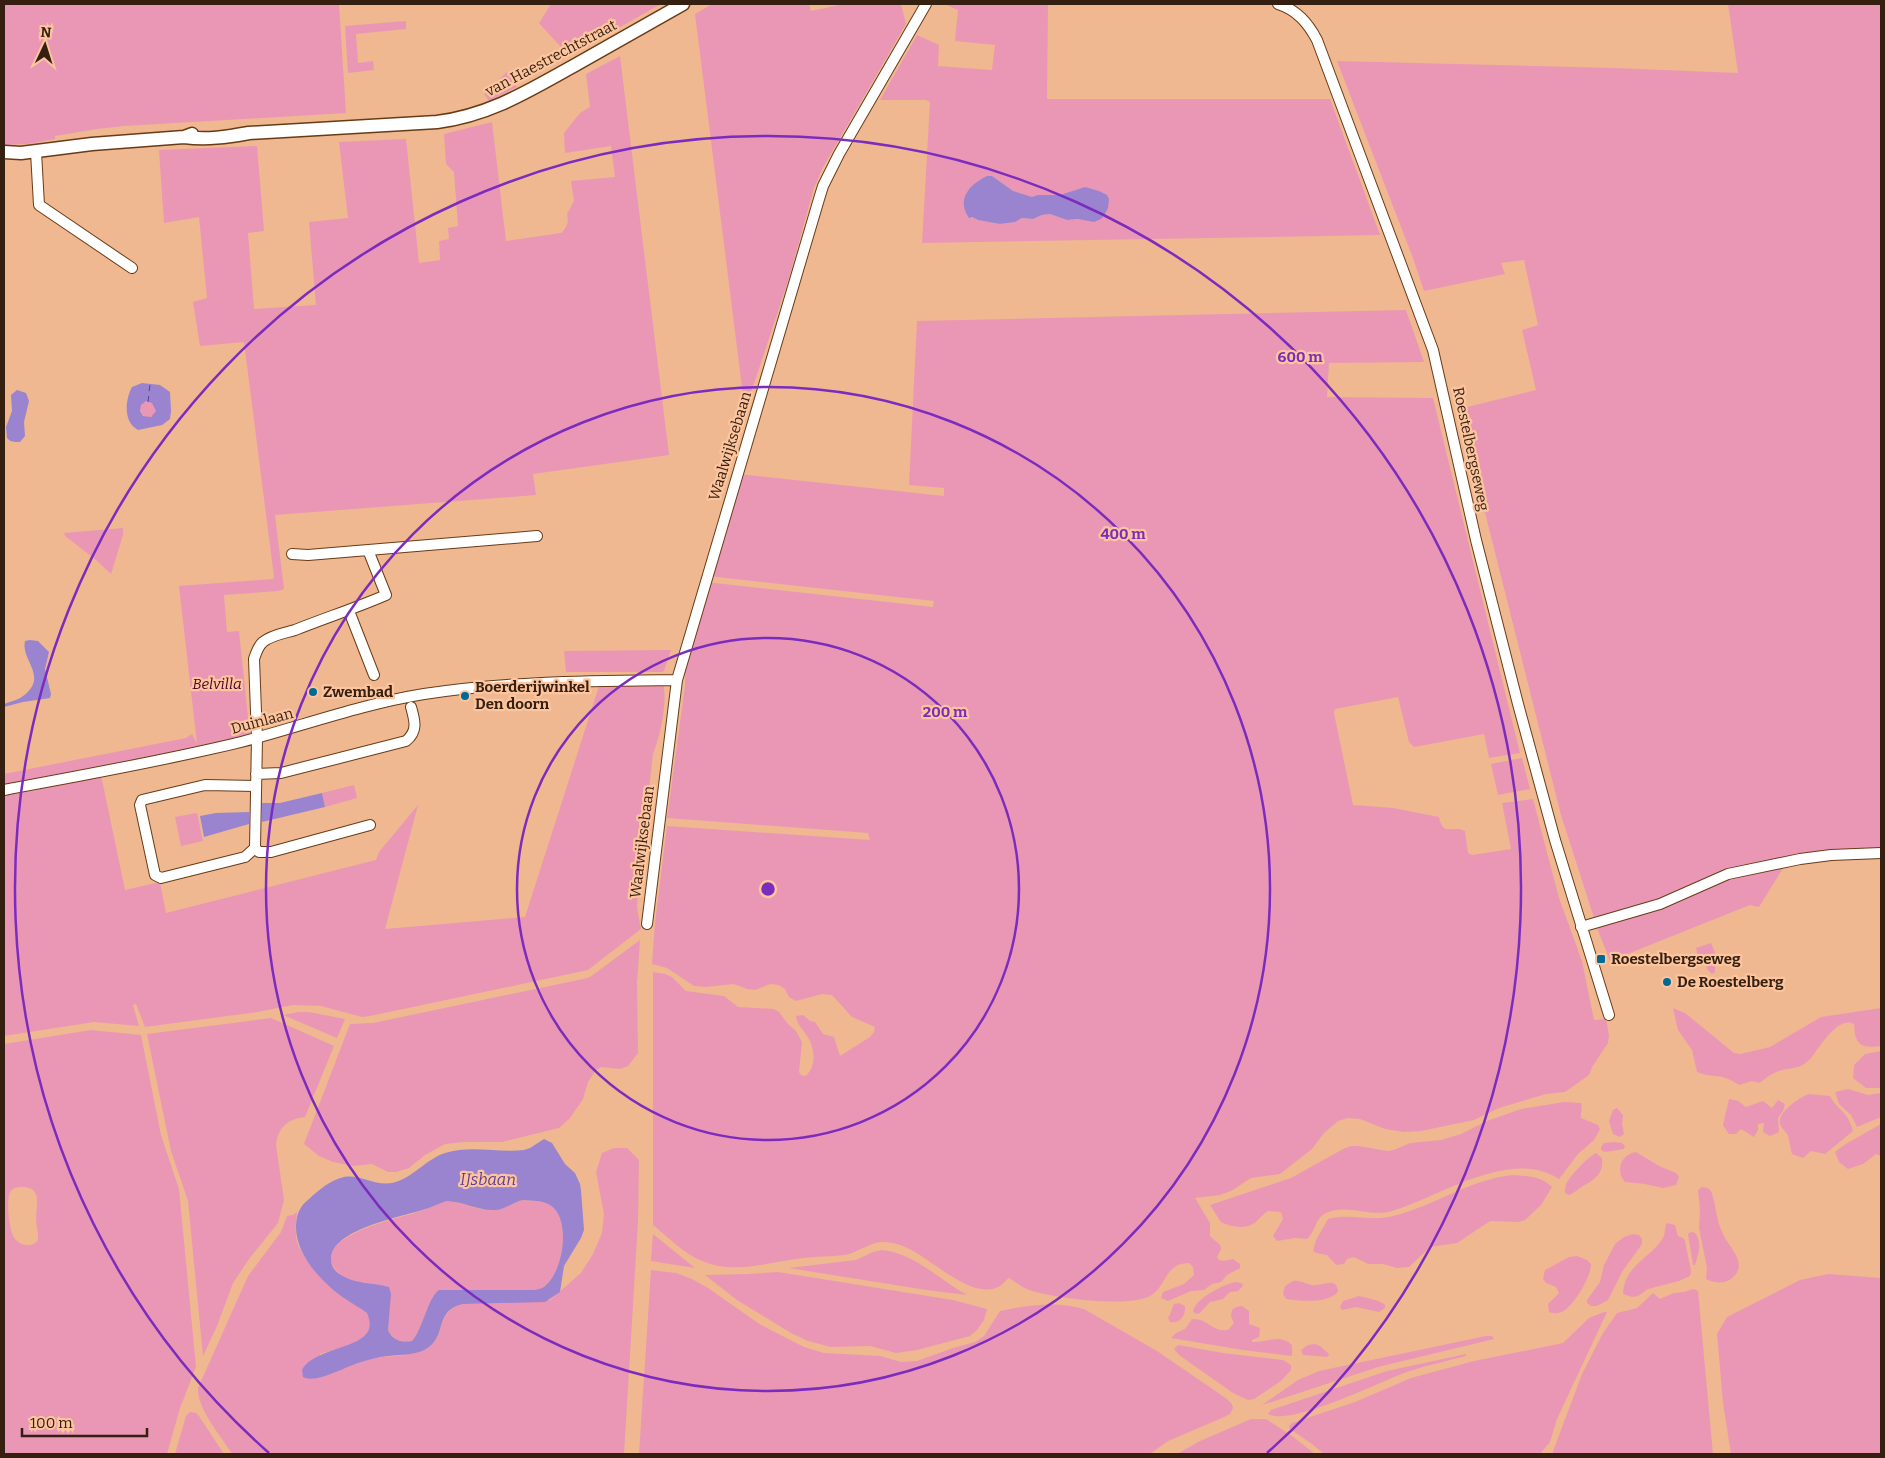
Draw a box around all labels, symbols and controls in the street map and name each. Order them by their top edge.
street label: van Haestrechtstraat [481,15,620,101]
north arrow [20,20,70,70]
text: N [40,24,52,41]
text: 600 m [1278,348,1323,366]
street label: Roestelbergseweg [1449,385,1493,513]
street label: Waalwijksebaan [705,389,755,503]
text: 400 m [1100,525,1146,543]
park label: Belvilla [192,675,242,693]
place label: Boerderijwinkel Den doorn [475,678,590,713]
place label: Zwembad [323,683,393,701]
marker: Zwembad [307,686,319,698]
marker: Boerderijwinkel Den doorn [459,690,471,702]
text: 200 m [923,703,968,721]
street label: Duinlaan [229,704,296,738]
street label: Waalwijksebaan [626,784,658,899]
centre of rings [759,880,777,898]
place label: Roestelbergseweg [1611,950,1741,968]
marker: Roestelbergseweg [1595,953,1607,965]
place label: De Roestelberg [1677,973,1784,991]
marker: De Roestelberg [1661,976,1673,988]
water label: IJsbaan [460,1170,516,1189]
scale bar [22,1406,148,1438]
text: 100 m [30,1414,73,1432]

